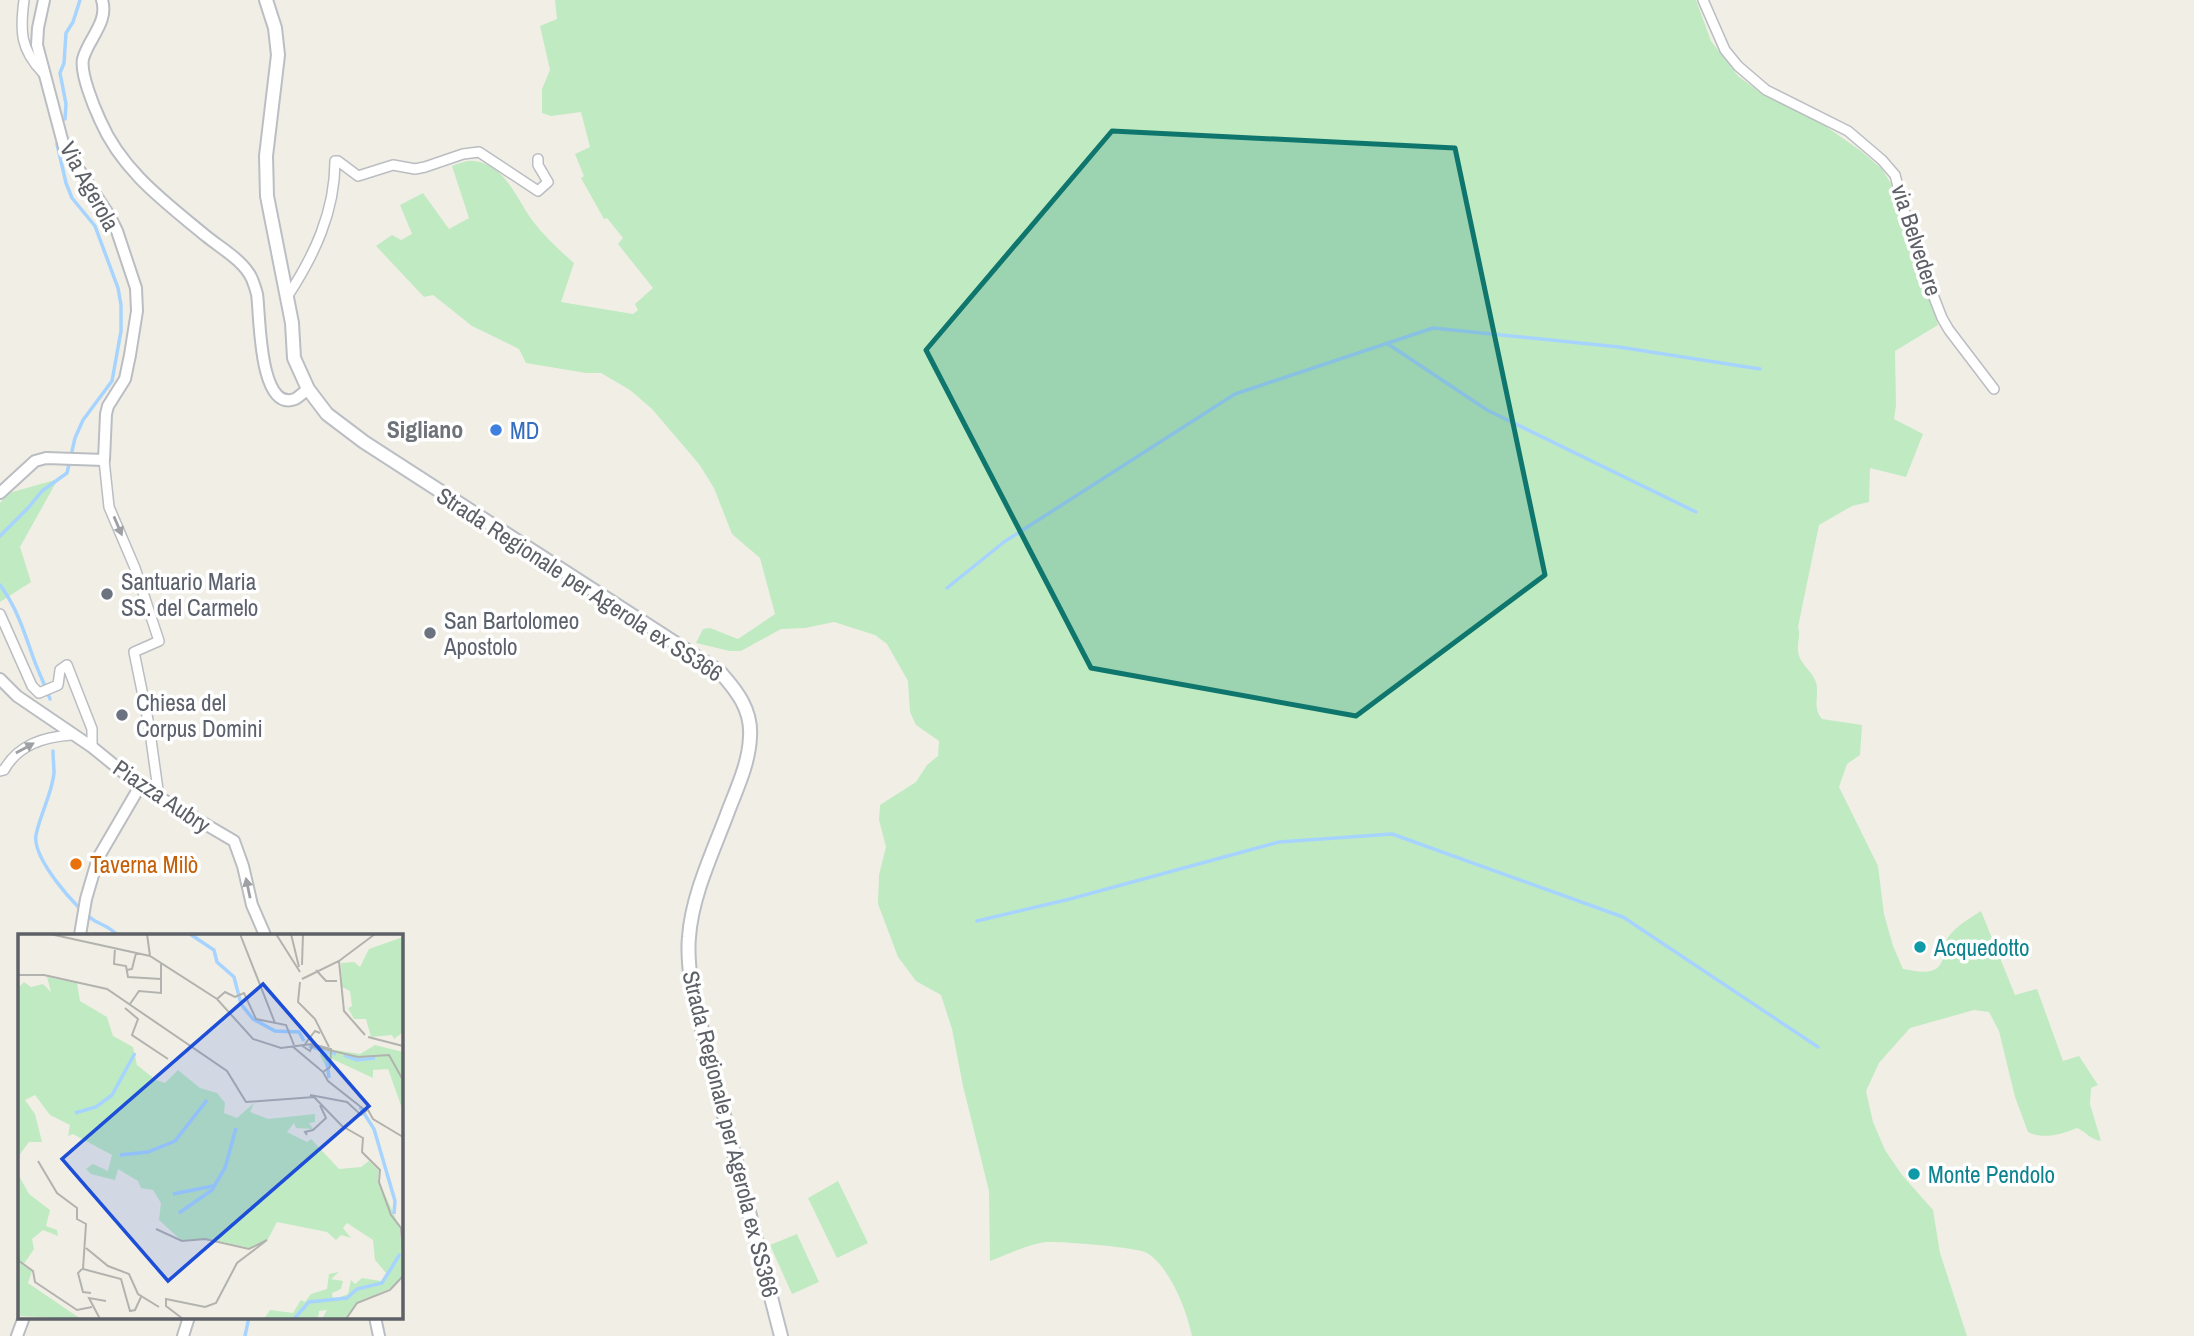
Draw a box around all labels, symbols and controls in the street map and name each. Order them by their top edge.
street label: Via Agerola [53,136,127,236]
street label: via Belvedere [1884,180,1950,300]
district label: Sigliano [387,413,463,445]
place label: MD [510,415,539,446]
marker: MD [488,422,504,438]
street label: Strada Regionale per Agerola ex SS366 [431,480,729,688]
one-way arrow [112,516,123,537]
place label: Santuario Maria SS. del Carmelo [121,566,258,623]
marker: Santuario Maria SS. del Carmelo [99,586,115,602]
place label: San Bartolomeo Apostolo [443,605,579,662]
marker: San Bartolomeo Apostolo [422,625,438,641]
place label: Chiesa del Corpus Domini [136,687,263,744]
marker: Chiesa del Corpus Domini [114,707,130,723]
one-way arrow [16,742,35,754]
street label: Piazza Aubry [107,752,217,840]
place label: Taverna Milò [90,849,198,880]
marker: Taverna Milò [68,856,84,872]
one-way arrow [243,877,254,899]
place label: Acquedotto [1933,932,2029,963]
inset map [18,934,402,1318]
marker: Acquedotto [1912,939,1928,955]
street label: Strada Regionale per Agerola ex SS366 [675,967,787,1301]
place label: Monte Pendolo [1928,1159,2055,1190]
marker: Monte Pendolo [1906,1166,1922,1182]

